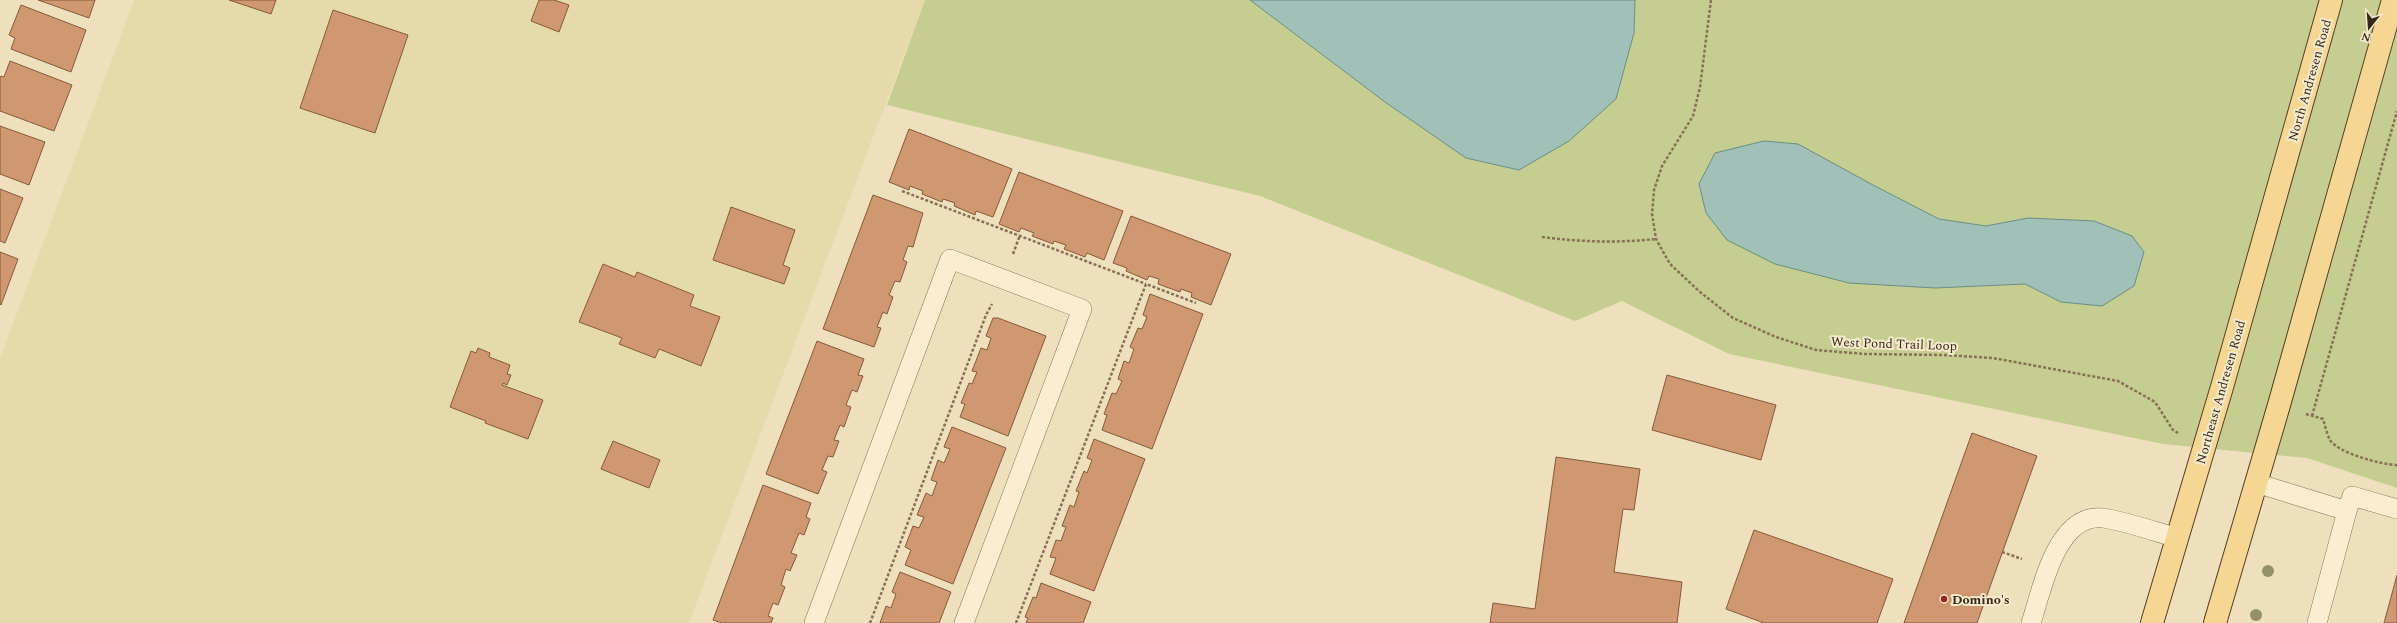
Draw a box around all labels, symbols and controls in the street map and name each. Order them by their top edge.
north arrow [2349,8,2389,48]
street label: North Andresen Road [2283,17,2337,144]
text: N [2359,28,2373,47]
street label: Northeast Andresen Road [2191,318,2251,467]
street label: West Pond Trail Loop [1831,332,1957,356]
place label: Domino's [1952,590,2010,610]
marker: Domino's [1939,594,1949,604]

